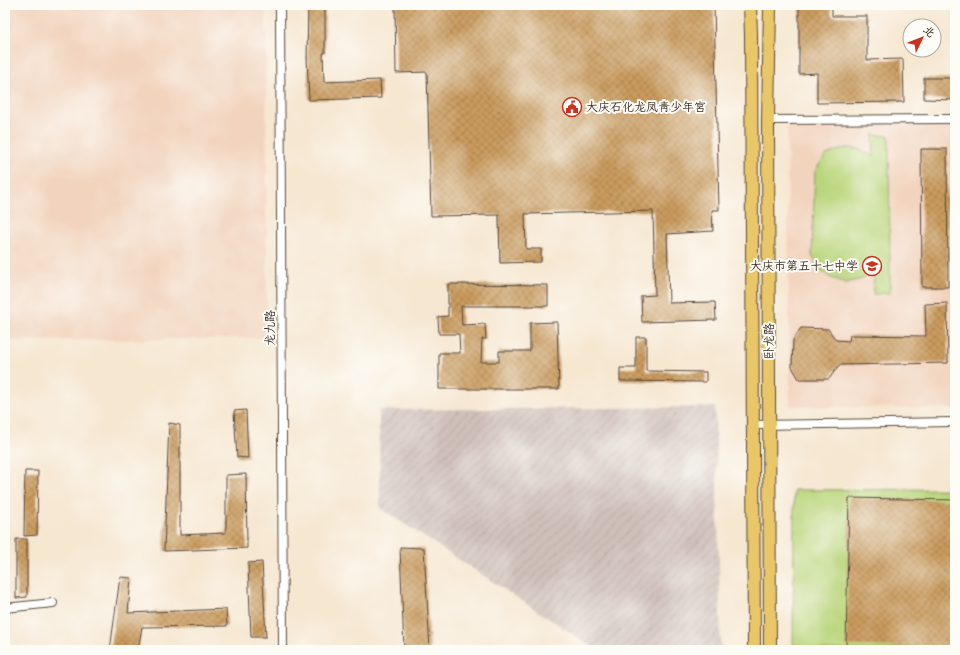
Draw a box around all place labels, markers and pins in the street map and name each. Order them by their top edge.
public building icon: 大庆石化龙凤青少年宫 [561,96,583,118]
place label: 大庆石化龙凤青少年宫 [586,99,706,115]
school or university icon: 大庆市第五十七中学 [861,255,883,277]
place label: 大庆市第五十七中学 [750,258,858,274]

